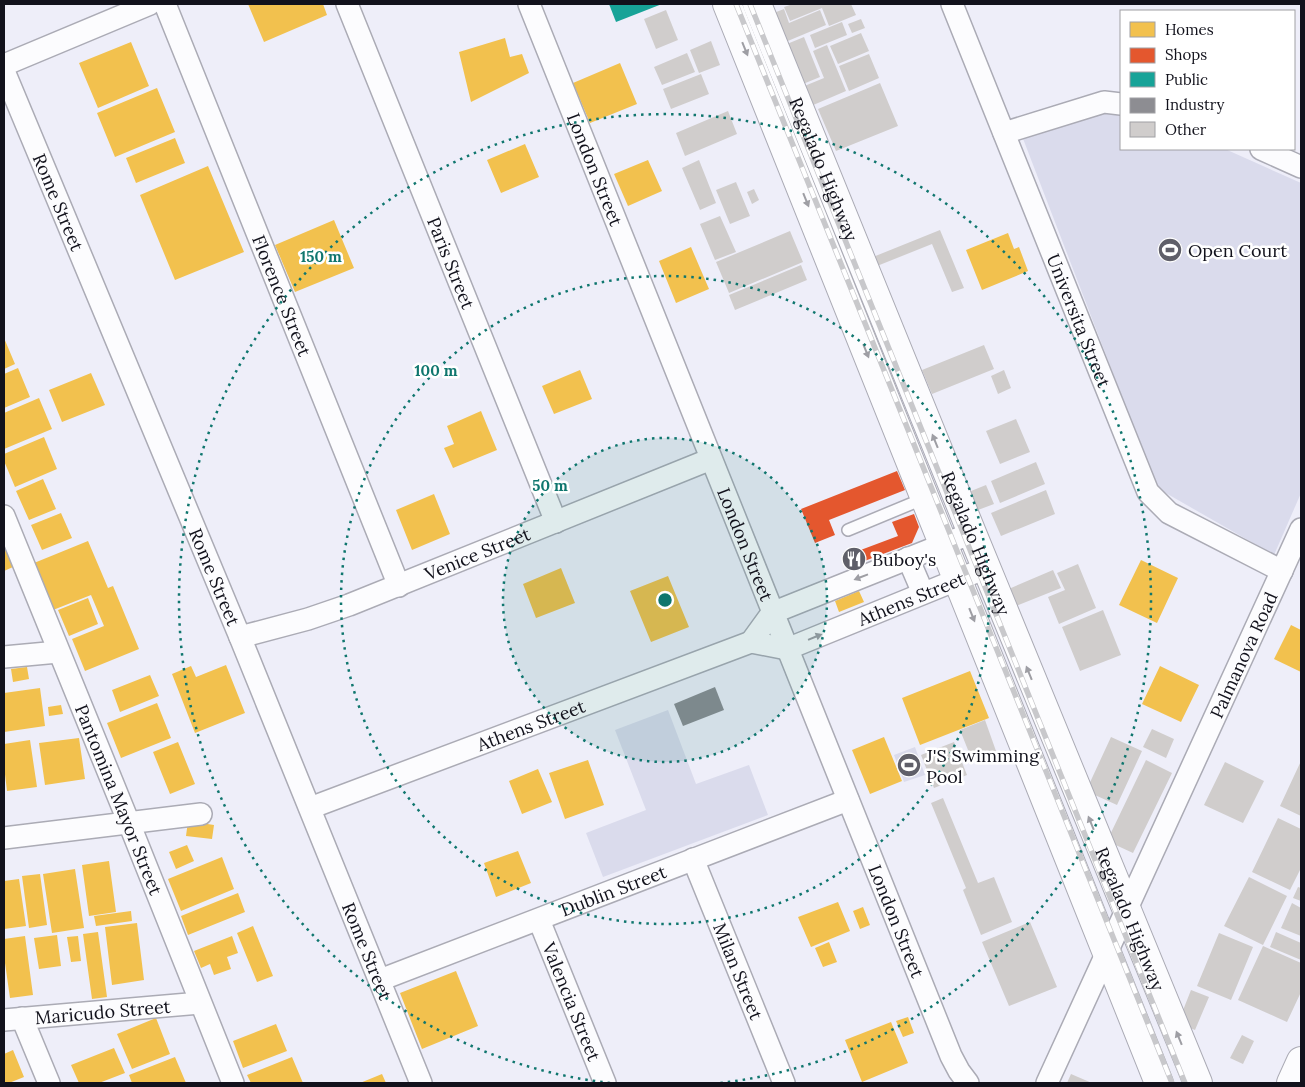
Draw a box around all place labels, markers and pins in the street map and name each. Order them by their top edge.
sports icon: Open Court [1157,237,1183,263]
place label: Open Court [1188,239,1287,262]
restaurant icon: Buboy's [841,546,867,572]
place label: Buboy's [872,548,936,571]
centre of rings [656,591,674,609]
place label: J'S Swimming Pool [925,744,1040,788]
sports icon: J'S Swimming Pool [896,752,922,778]

